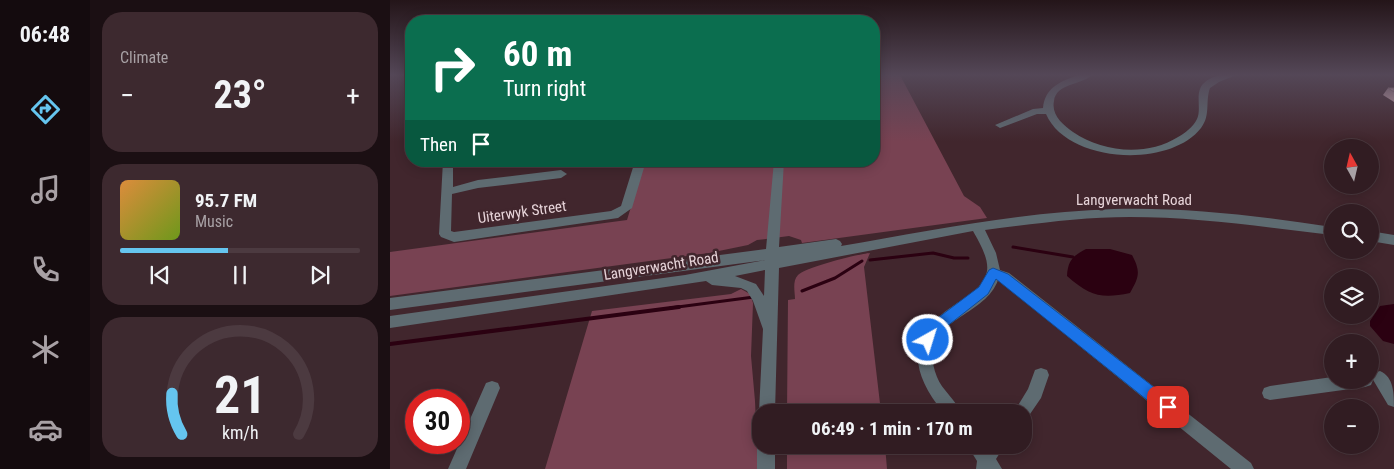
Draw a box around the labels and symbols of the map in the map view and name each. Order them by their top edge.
north arrow [1324,139,1379,194]
street label: Langverwacht Road [1076,191,1192,209]
street label: Uiterwyk Street [476,197,568,227]
street label: Langverwacht Road [602,248,720,284]
position arrow [901,313,953,365]
pin [1147,386,1189,428]
speed limit sign: 30 [405,389,470,454]

